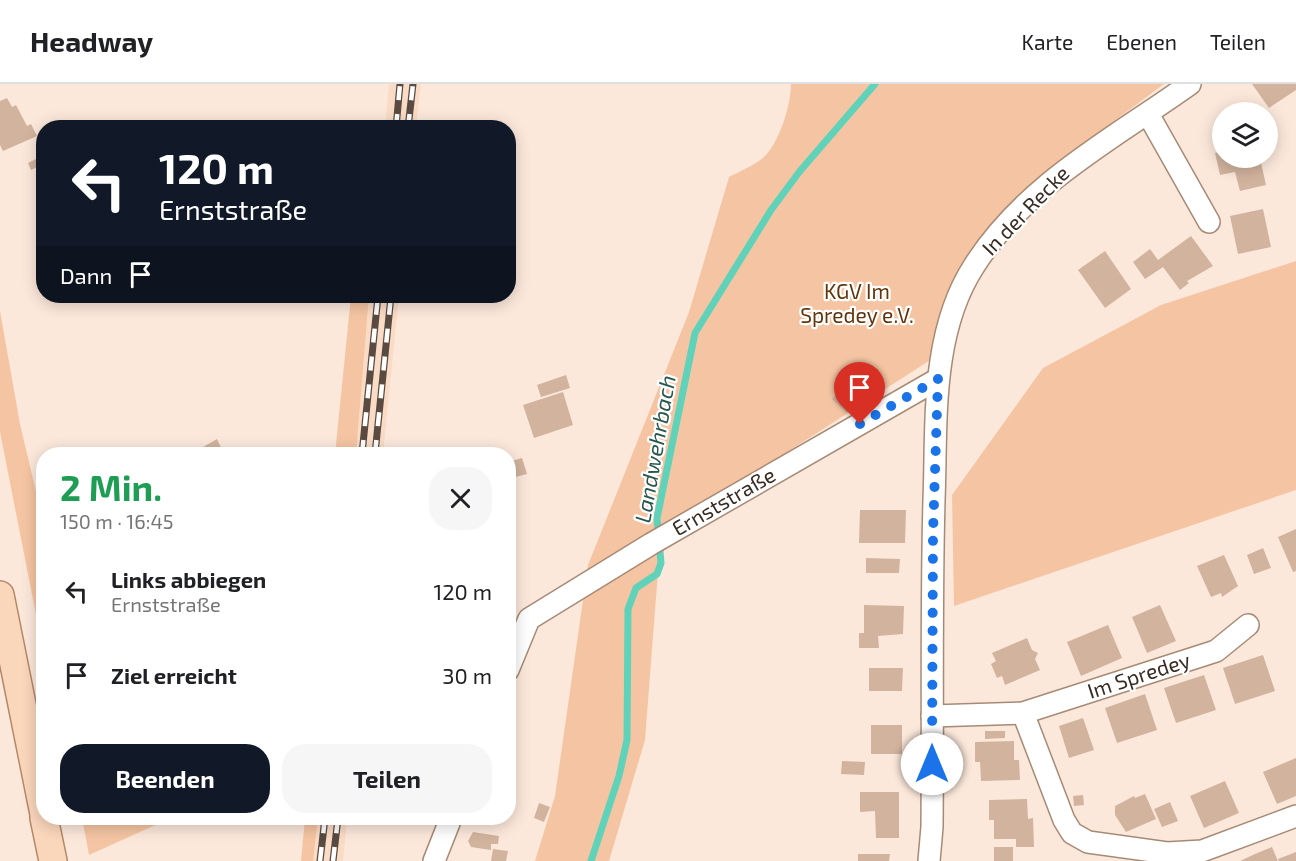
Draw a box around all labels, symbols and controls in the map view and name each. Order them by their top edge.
text: Headway [30,24,153,58]
text: Karte [1022,29,1073,54]
text: Ebenen [1106,29,1177,54]
text: Teilen [1210,29,1266,54]
map controls [1212,102,1278,168]
button: layers [1212,102,1278,168]
text: 120 m [159,142,274,192]
icon: left [60,144,138,222]
street label: In der Recke [976,160,1074,260]
text: Ernststraße [159,193,307,225]
icon: arrive [124,258,157,291]
text: Dann [60,262,112,288]
park label: KGV Im Spredey e.V. [800,278,914,327]
pin [834,362,885,424]
icon: arrive [843,371,876,404]
water label: Landwehrbach [628,373,680,525]
street label: Ernststraße [667,461,779,540]
text: 2 Min. [60,465,162,508]
button: close [429,467,492,530]
text: 150 m · 16:45 [60,509,174,533]
text: Links abbiegen [111,566,266,592]
icon: left [60,575,93,608]
text: 120 m [433,578,492,604]
text: Ernststraße [111,592,221,616]
street label: Im Spredey [1084,646,1193,703]
icon: arrive [60,659,93,692]
text: Ziel erreicht [111,662,237,688]
text: 30 m [442,662,492,688]
position arrow [900,732,964,796]
button: Beenden [60,744,270,813]
button: Teilen [282,744,492,813]

